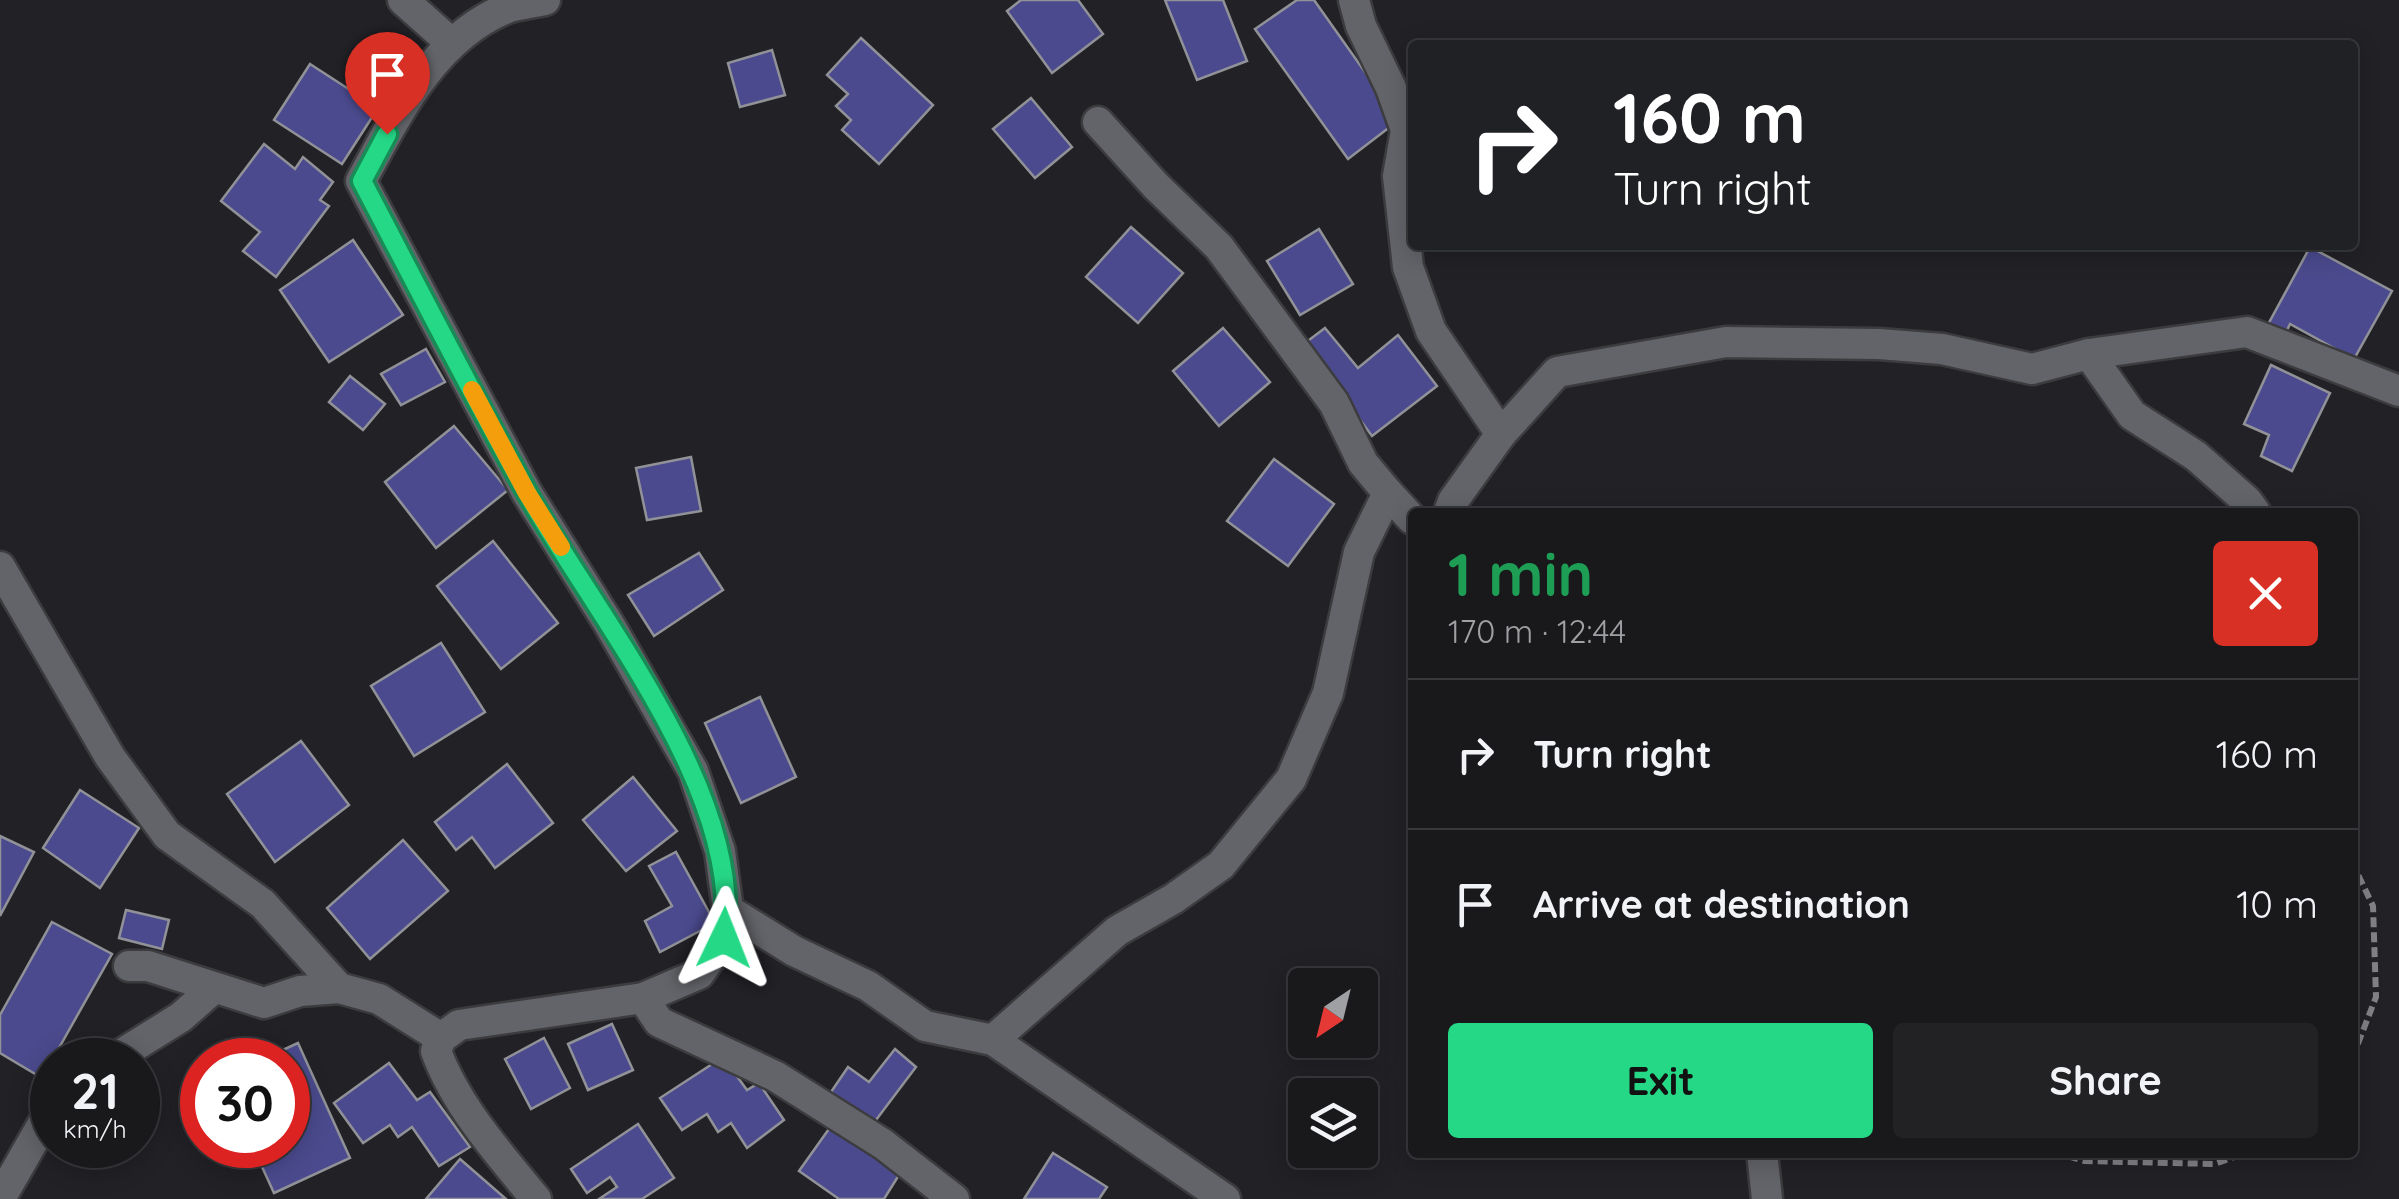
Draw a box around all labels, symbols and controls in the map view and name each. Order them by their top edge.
pin [345,32,430,135]
icon: arrive [360,47,415,102]
text: 160 m [1613,73,1806,161]
icon: right [1448,80,1578,210]
text: Turn right [1613,160,1812,216]
text: 1 min [1448,536,1593,611]
button: close [2213,541,2318,646]
text: 170 m · 12:44 [1448,611,1626,651]
icon: right [1448,727,1503,782]
text: Turn right [1533,730,1712,778]
text: 160 m [2216,730,2318,778]
icon: arrive [1448,877,1503,932]
text: Arrive at destination [1533,880,1910,928]
text: 10 m [2236,880,2318,928]
position arrow [672,886,776,990]
north arrow [1288,968,1378,1058]
map controls [1288,968,1378,1168]
button: Exit [1448,1023,1873,1138]
button: Share [1893,1023,2318,1138]
speed limit sign: 30 [180,1038,310,1168]
text: 21 [71,1059,119,1122]
button: layers [1288,1078,1378,1168]
text: km/h [63,1113,127,1144]

